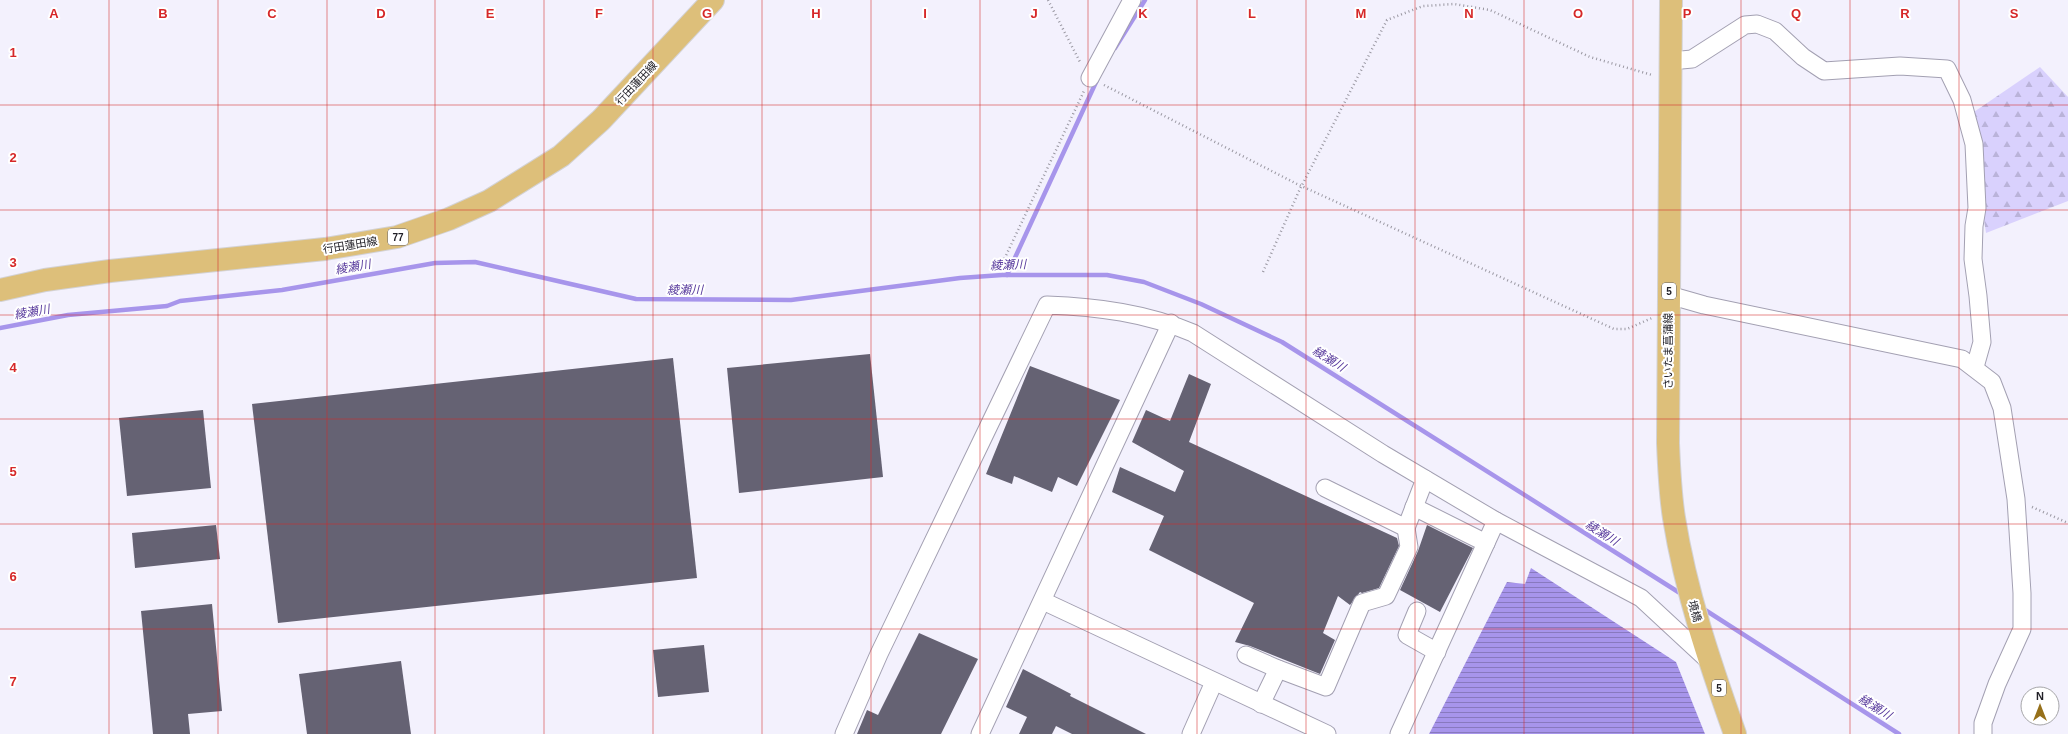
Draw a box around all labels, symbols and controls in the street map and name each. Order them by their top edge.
text: A [49,6,59,21]
text: B [158,6,168,21]
text: C [267,6,277,21]
text: D [376,6,386,21]
text: E [486,6,495,21]
text: F [595,6,603,21]
text: G [702,6,712,21]
text: H [811,6,821,21]
text: I [923,6,927,21]
text: J [1030,6,1038,21]
text: K [1138,6,1148,21]
text: L [1248,6,1256,21]
text: M [1356,6,1366,21]
text: N [1464,6,1474,21]
text: O [1573,6,1583,21]
text: P [1683,6,1692,21]
text: Q [1791,6,1801,21]
text: R [1900,6,1910,21]
text: S [2010,6,2019,21]
text: 1 [9,45,17,60]
street label: 行田蓮田線 [613,59,659,107]
text: 2 [9,150,17,165]
road number: 77 [388,229,408,245]
street label: 行田蓮田線 [322,235,378,255]
text: 3 [9,255,17,270]
water label: 綾瀬川 [334,257,374,277]
water label: 綾瀬川 [990,257,1028,273]
water label: 綾瀬川 [667,283,705,297]
road number: 5 [1662,283,1676,299]
water label: 綾瀬川 [13,302,53,322]
street label: さいたま菖蒲線 [1662,313,1674,389]
water label: 綾瀬川 [1310,344,1350,376]
text: 4 [9,360,17,375]
text: 5 [9,464,17,479]
water label: 綾瀬川 [1583,518,1623,550]
text: 6 [9,569,17,584]
street label: 境橋 [1686,599,1704,623]
text: 7 [9,674,17,689]
road number: 5 [1712,680,1726,696]
north arrow [2020,686,2060,726]
text: N [2036,690,2044,702]
water label: 綾瀬川 [1856,692,1896,724]

